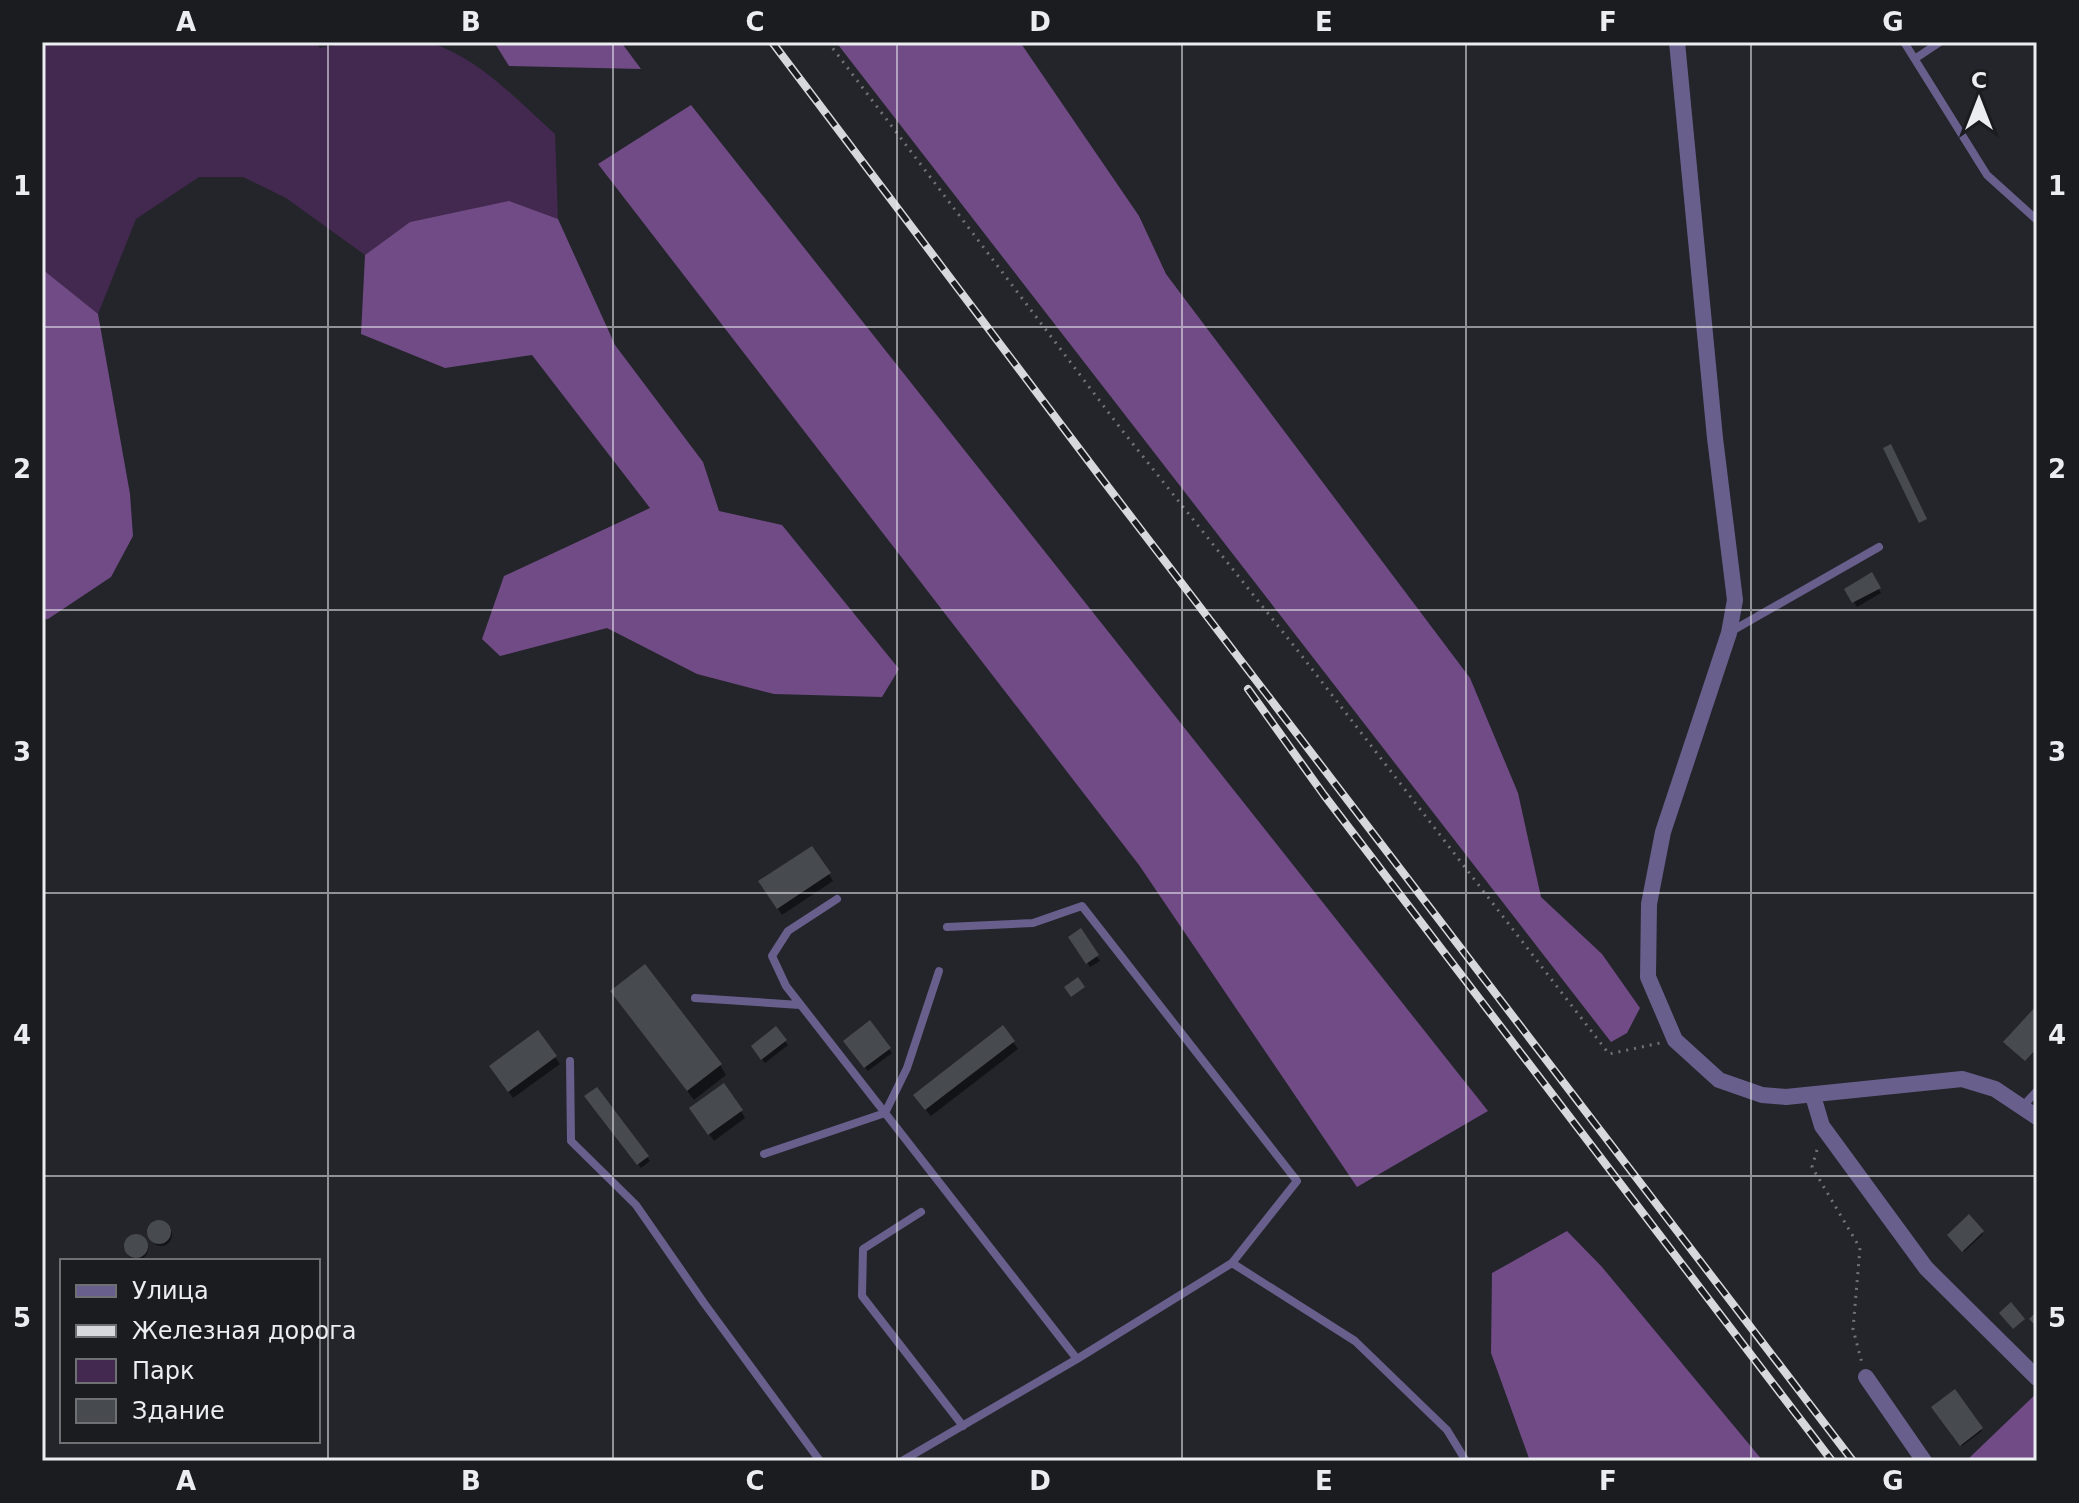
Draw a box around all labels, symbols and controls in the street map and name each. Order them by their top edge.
text: A [176,7,196,37]
text: B [461,7,481,37]
text: C [745,7,765,37]
text: D [1029,7,1051,37]
text: E [1315,7,1333,37]
text: F [1599,7,1617,37]
text: G [1882,7,1904,37]
north arrow [1939,60,2019,140]
text: С [1971,68,1987,93]
text: 1 [13,171,31,201]
text: 1 [2048,171,2066,201]
text: 2 [13,454,31,484]
text: 2 [2048,454,2066,484]
text: 3 [13,737,31,767]
text: 3 [2048,737,2066,767]
text: 4 [13,1020,31,1050]
text: 4 [2048,1020,2066,1050]
legend [60,1259,320,1443]
text: Улица [132,1277,209,1305]
text: 5 [13,1303,31,1333]
text: 5 [2048,1303,2066,1333]
text: Железная дорога [132,1317,356,1345]
text: Парк [132,1357,194,1385]
text: Здание [132,1397,225,1425]
text: A [176,1466,196,1496]
text: B [461,1466,481,1496]
text: C [745,1466,765,1496]
text: D [1029,1466,1051,1496]
text: E [1315,1466,1333,1496]
text: F [1599,1466,1617,1496]
text: G [1882,1466,1904,1496]

